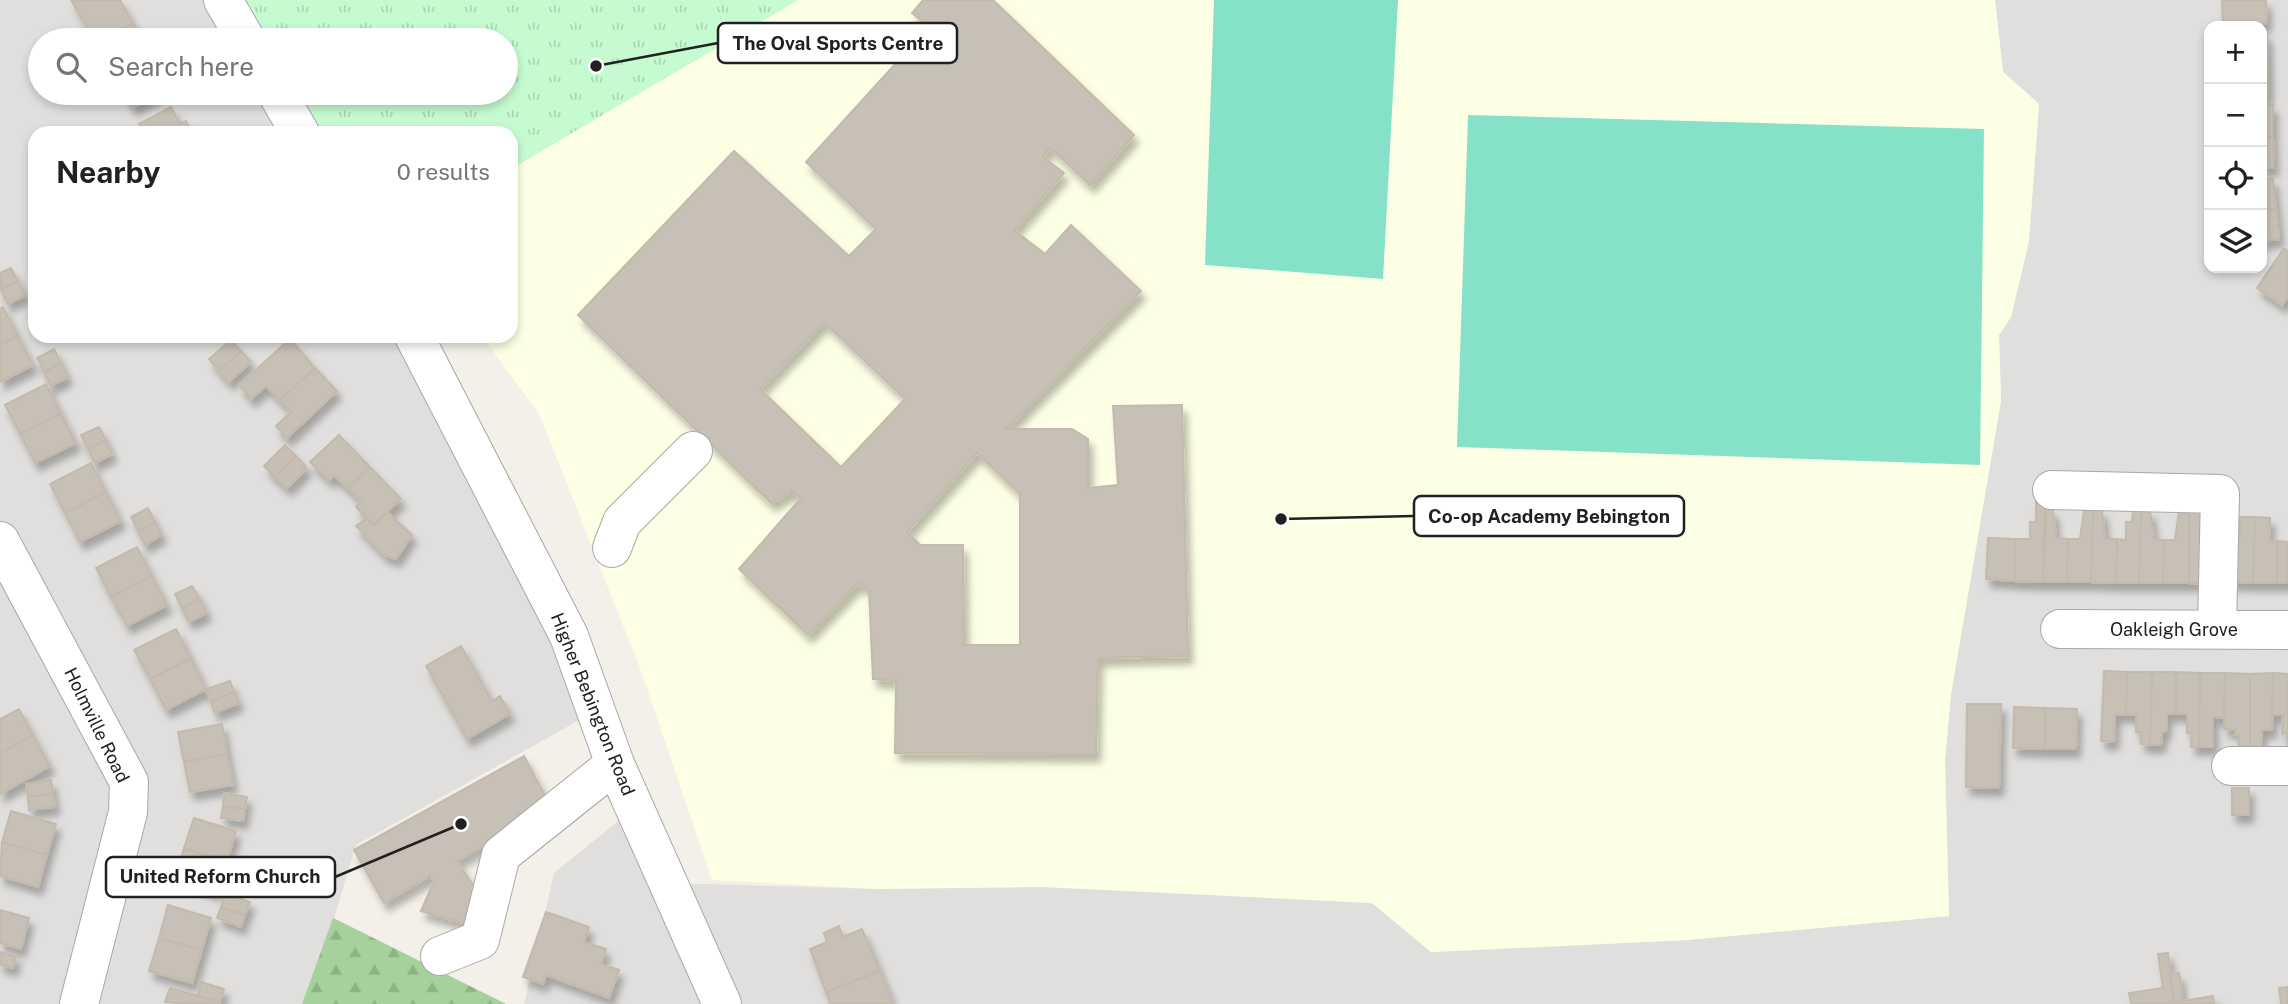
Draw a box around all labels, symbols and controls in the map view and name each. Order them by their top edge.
map controls [2204,21,2267,273]
button: + [2204,21,2267,84]
callout: The Oval Sports Centre [718,23,957,63]
search box [28,28,518,105]
text: The Oval Sports Centre [732,32,944,54]
icon: search [52,48,90,86]
text: Search here [108,51,254,82]
button: − [2204,84,2267,147]
button: locate [2204,147,2267,210]
text: Nearby [56,154,160,190]
text: 0 results [397,158,490,185]
button: layers [2204,210,2267,273]
callout: Co-op Academy Bebington [1414,496,1684,536]
text: Co-op Academy Bebington [1428,505,1670,527]
street label: Higher Bebington Road [547,610,639,798]
street label: Oakleigh Grove [2110,619,2238,640]
street label: Holmville Road [60,664,134,786]
callout: United Reform Church [106,857,335,897]
text: United Reform Church [119,865,321,887]

